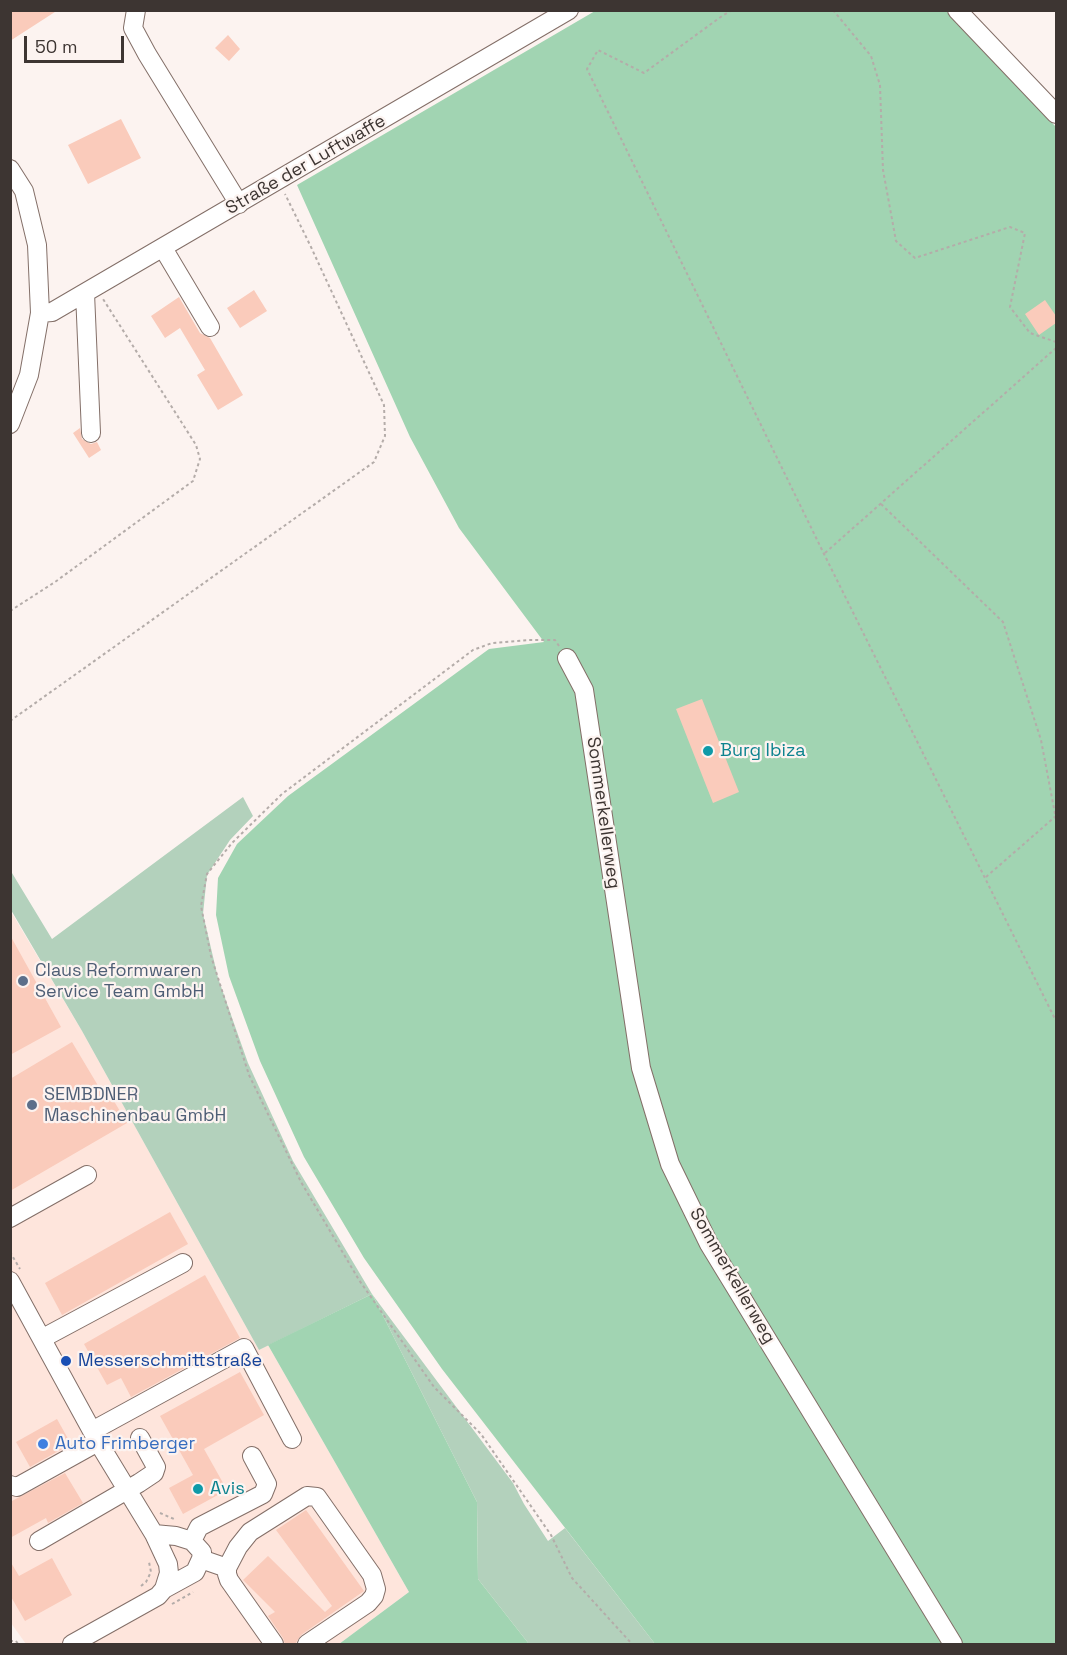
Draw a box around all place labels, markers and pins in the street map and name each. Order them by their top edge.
place label: Burg Ibiza [720,740,806,762]
marker: Burg Ibiza [701,744,715,758]
place label: Claus Reformwaren Service Team GmbH [35,960,204,1002]
marker: Claus Reformwaren Service Team GmbH [16,974,30,988]
place label: SEMBDNER Maschinenbau GmbH [44,1084,226,1126]
marker: SEMBDNER Maschinenbau GmbH [25,1098,39,1112]
place label: Messerschmittstraße [78,1350,262,1372]
marker: Messerschmittstraße [59,1354,73,1368]
place label: Auto Frimberger [55,1433,195,1455]
marker: Auto Frimberger [36,1437,50,1451]
place label: Avis [210,1478,245,1500]
marker: Avis [191,1482,205,1496]

